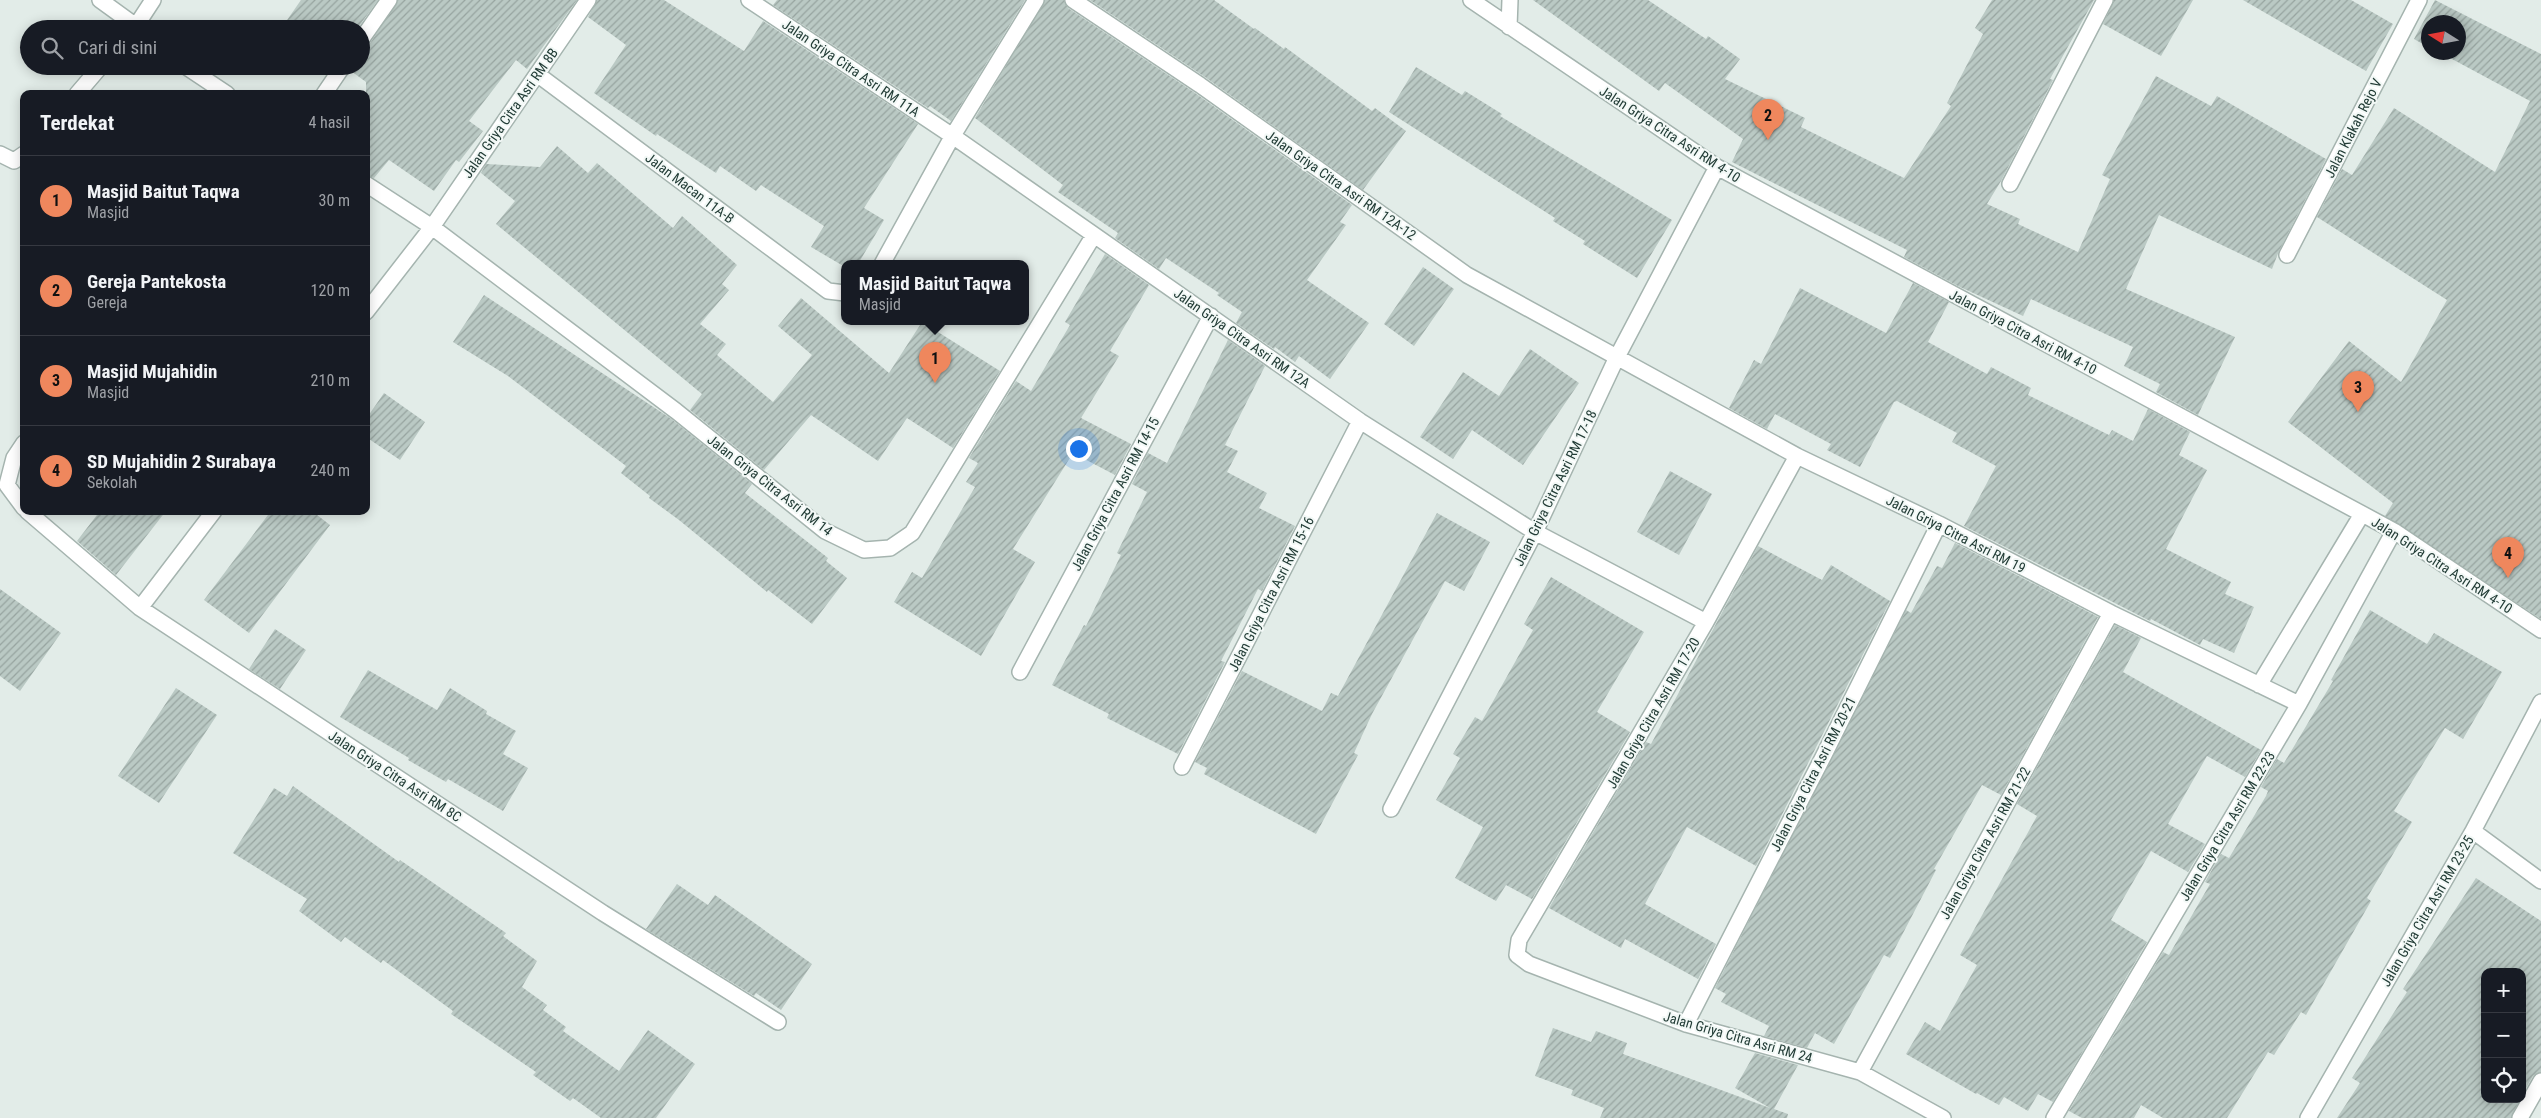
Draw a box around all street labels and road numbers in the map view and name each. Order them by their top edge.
street label: Jalan Griya Citra Asri RM 11A [779,16,923,120]
street label: Jalan Griya Citra Asri RM 8B [459,45,561,181]
street label: Jalan Klakah Rejo V [2321,76,2385,180]
street label: Jalan Griya Citra Asri RM 4-10 [1597,82,1743,186]
street label: Jalan Griya Citra Asri RM 12A-12 [1263,127,1419,243]
street label: Jalan Macan 11A-B [643,149,737,227]
street label: Jalan Griya Citra Asri RM 12A [1171,285,1313,391]
street label: Jalan Griya Citra Asri RM 4-10 [1947,286,2099,378]
street label: Jalan Griya Citra Asri RM 17-18 [1510,407,1600,569]
street label: Jalan Griya Citra Asri RM 14-15 [1068,414,1162,573]
street label: Jalan Griya Citra Asri RM 14 [704,431,836,539]
street label: Jalan Griya Citra Asri RM 19 [1884,492,2028,576]
street label: Jalan Griya Citra Asri RM 4-10 [2368,513,2516,617]
street label: Jalan Griya Citra Asri RM 15-16 [1225,514,1317,674]
street label: Jalan Griya Citra Asri RM 17-20 [1603,635,1703,791]
street label: Jalan Griya Citra Asri RM 20-21 [1767,694,1859,854]
street label: Jalan Griya Citra Asri RM 8C [326,727,464,825]
street label: Jalan Griya Citra Asri RM 22-23 [2176,748,2278,904]
street label: Jalan Griya Citra Asri RM 21-22 [1936,764,2034,922]
street label: Jalan Griya Citra Asri RM 23-25 [2377,833,2477,989]
street label: Jalan Griya Citra Asri RM 24 [1662,1008,1814,1066]

